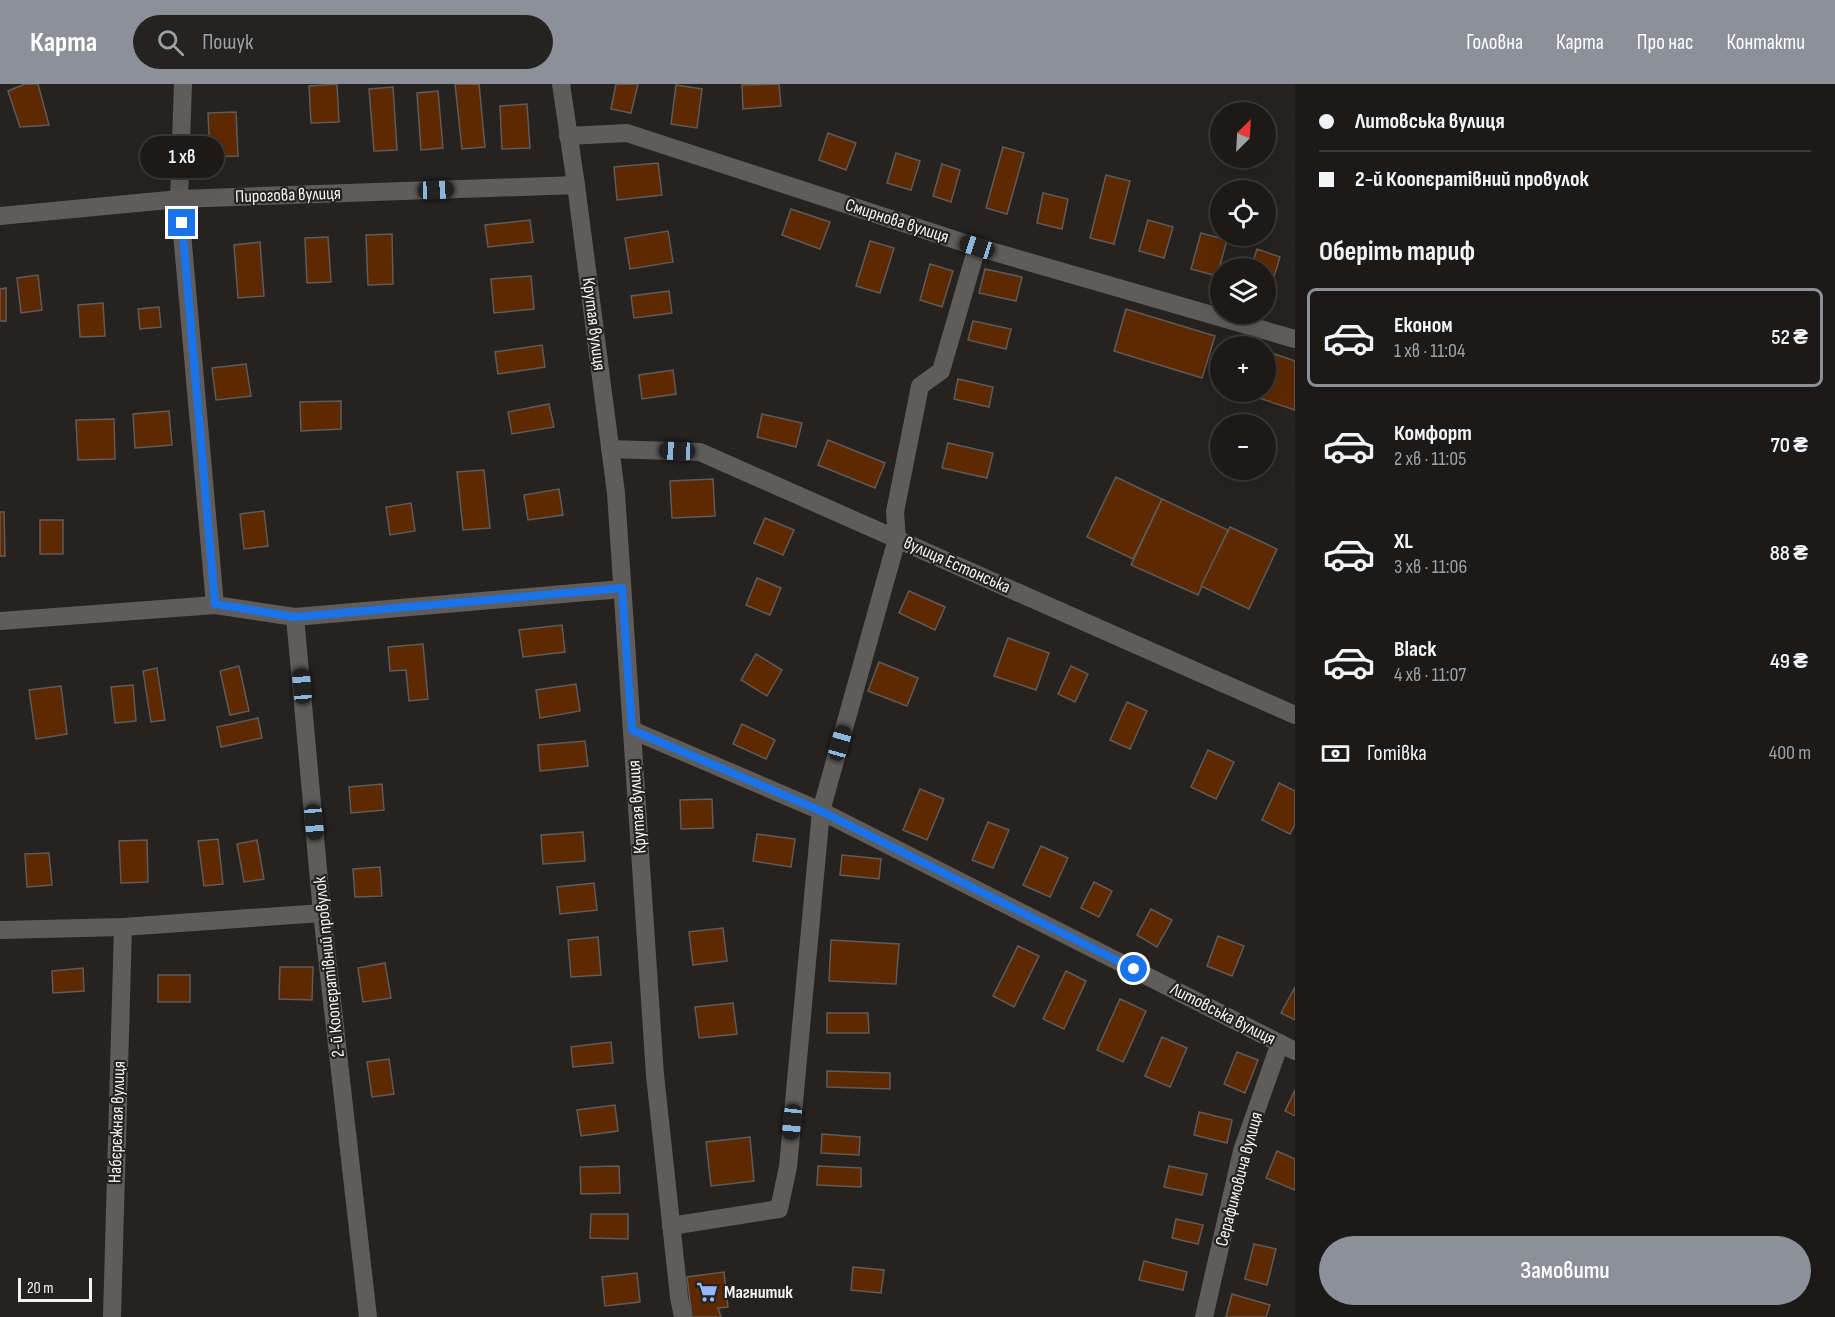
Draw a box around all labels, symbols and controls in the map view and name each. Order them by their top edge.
search box [133,15,553,69]
text: Карта [30,26,97,59]
icon: search [154,26,187,59]
text: Пошук [202,29,253,56]
text: Головна [1466,30,1523,55]
text: Карта [1556,30,1604,55]
text: Про нас [1637,30,1693,55]
text: Контакти [1726,30,1805,55]
north arrow [1210,102,1276,168]
map controls [1210,102,1276,480]
text: Литовська вулиця [1355,108,1505,135]
callout: 1 хв [140,136,224,178]
text: 1 хв [168,145,196,169]
text: 2-й Коопєратівний провулок [1355,166,1589,193]
car [418,180,454,200]
button: locate [1210,180,1276,246]
street label: Пирогова вулиця [235,183,341,207]
street label: Смирнова вулиця [843,194,951,248]
route end [168,209,195,236]
car [957,233,997,261]
text: Оберіть тариф [1319,236,1475,268]
button: layers [1210,258,1276,324]
street label: Крутая вулиця [578,276,610,372]
icon: car [1322,311,1376,365]
text: Економ [1394,312,1453,339]
text: 52 ₴ [1771,324,1808,351]
button: + [1210,336,1276,402]
text: 1 хв · 11:04 [1394,339,1465,363]
button: − [1210,414,1276,480]
icon: car [1322,419,1376,473]
text: Комфорт [1394,420,1472,447]
text: 70 ₴ [1771,432,1808,459]
car [659,441,695,461]
text: 2 хв · 11:05 [1394,447,1466,471]
icon: car [1322,527,1376,581]
text: XL [1394,528,1413,555]
street label: вулиця Естонська [900,532,1014,598]
text: 88 ₴ [1770,540,1808,567]
text: 3 хв · 11:06 [1394,555,1467,579]
icon: car [1322,635,1376,689]
text: Black [1394,636,1436,663]
text: 49 ₴ [1770,648,1808,675]
text: 4 хв · 11:07 [1394,663,1466,687]
car [291,667,313,705]
car [826,723,854,763]
icon: cash [1319,737,1352,770]
text: Готівка [1367,740,1427,767]
text: 400 m [1769,741,1811,765]
street label: Крутая вулиця [623,760,651,854]
car [303,803,325,841]
street label: 2-й Коопєратівний провулок [309,875,349,1058]
route start [1120,955,1147,982]
street label: Литовська вулиця [1166,978,1279,1050]
street label: Набєрєжная вулиця [104,1061,130,1183]
car [781,1103,803,1141]
street label: Серафимовича вулиця [1211,1109,1267,1249]
button: Замовити [1319,1236,1811,1305]
scale bar [18,1275,92,1302]
text: 20 m [27,1279,54,1298]
supermarket icon: Магнитик [695,1280,719,1304]
place label: Магнитик [724,1282,793,1303]

